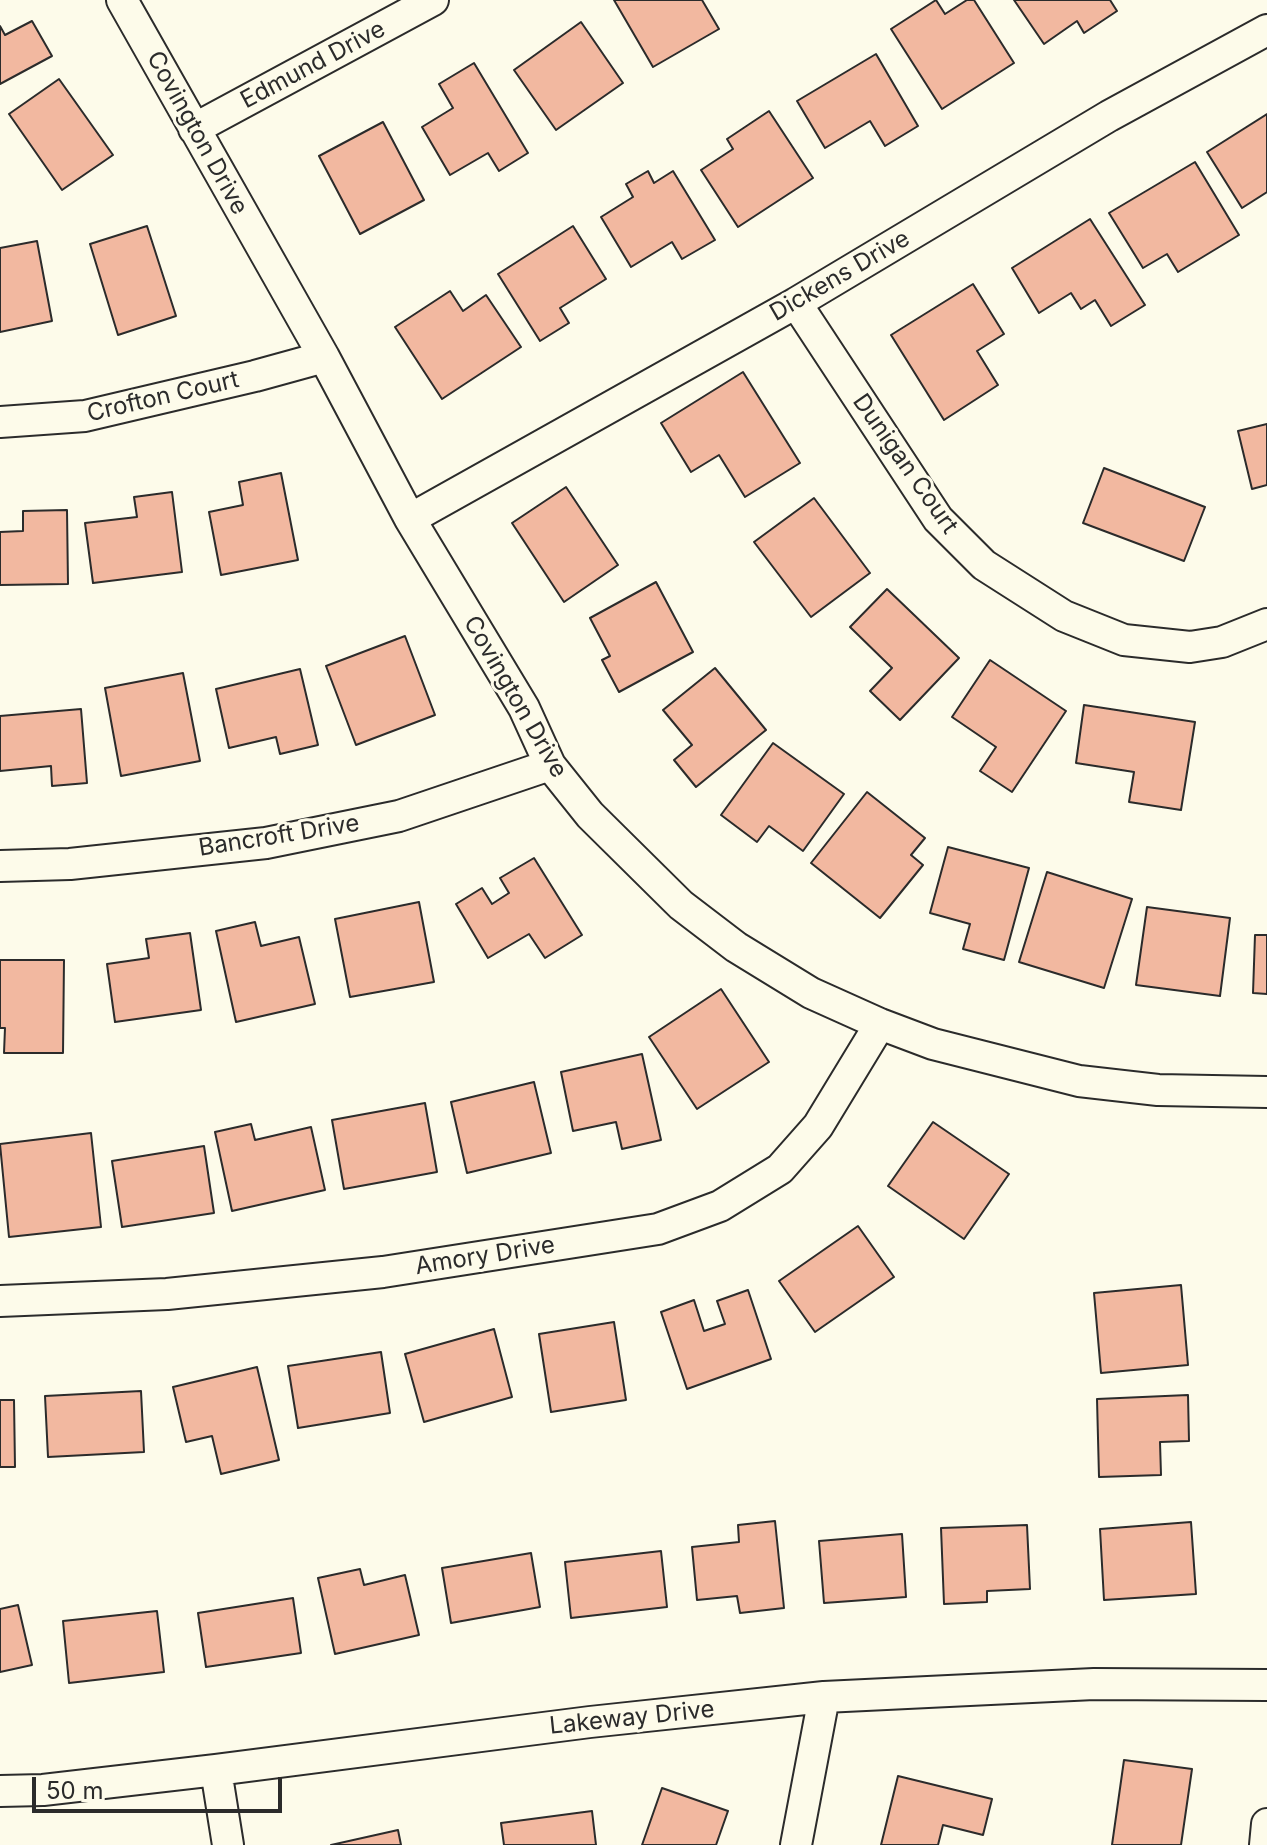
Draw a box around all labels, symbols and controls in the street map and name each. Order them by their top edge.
street label: Edmund Drive [236,15,390,115]
street label: Covington Drive [140,46,254,220]
street label: Dickens Drive [765,224,915,328]
street label: Crofton Court [84,366,242,428]
street label: Dunigan Court [846,389,964,539]
street label: Covington Drive [457,611,573,783]
street label: Bancroft Drive [197,809,361,863]
street label: Amory Drive [413,1231,557,1281]
street label: Lakeway Drive [548,1695,716,1741]
scale bar [36,1761,286,1811]
text: 50 m [46,1776,104,1805]

